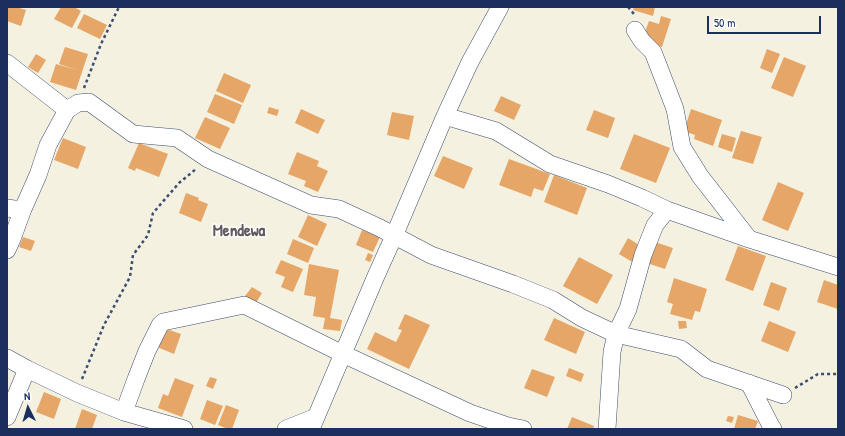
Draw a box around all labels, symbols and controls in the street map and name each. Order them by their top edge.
scale bar [709,8,823,34]
text: 50 m [714,14,735,31]
district label: Mendewa [213,221,265,241]
north arrow [8,388,48,428]
text: N [23,389,30,403]

